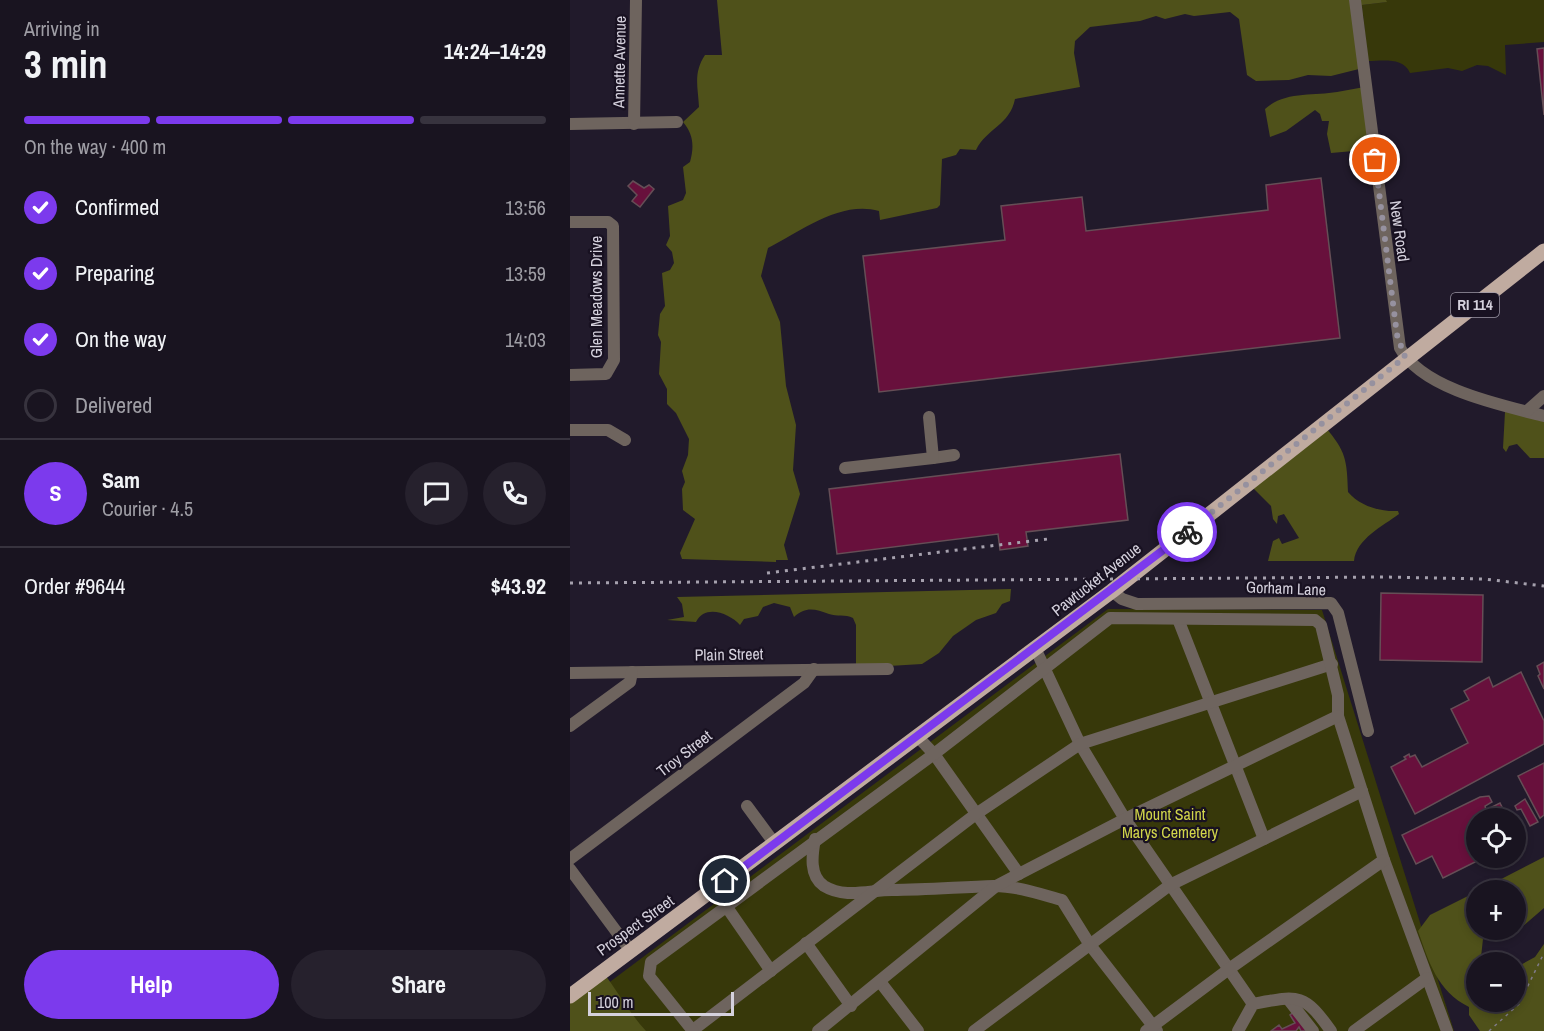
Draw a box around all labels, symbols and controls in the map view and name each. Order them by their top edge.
text: Arriving in [24,15,100,42]
street label: Annette Avenue [607,16,631,109]
text: 14:24–14:29 [444,36,546,66]
text: 3 min [24,38,108,90]
text: On the way · 400 m [24,133,166,160]
pin [1349,134,1400,185]
icon: bag [1358,143,1391,176]
icon: check [24,191,57,224]
text: Confirmed [75,192,159,222]
text: 13:56 [505,194,546,221]
street label: New Road [1385,199,1415,263]
street label: Glen Meadows Drive [585,236,607,358]
icon: check [24,257,57,290]
text: Preparing [75,258,154,288]
text: 13:59 [505,260,546,287]
road number: RI 114 [1451,293,1499,317]
icon: check [24,323,57,356]
text: On the way [75,324,166,354]
text: 14:03 [505,326,546,353]
text: Delivered [75,390,152,420]
button: chat [405,462,468,525]
button: phone [483,462,546,525]
text: Sam [102,465,140,495]
text: S [49,478,62,508]
text: Courier · 4.5 [102,495,193,522]
courier [1157,502,1217,562]
icon: bike [1171,516,1204,549]
street label: Pawtucket Avenue [1047,537,1145,621]
text: Order #9644 [24,571,125,601]
text: $43.92 [491,571,546,601]
street label: Gorham Lane [1246,576,1326,600]
street label: Plain Street [695,642,764,666]
street label: Troy Street [652,724,716,781]
park label: Mount Saint Marys Cemetery [1122,803,1219,843]
map controls [1466,808,1526,1012]
button: locate [1466,808,1526,868]
pin [699,855,750,906]
icon: home [708,864,741,897]
button: + [1466,880,1526,940]
street label: Prospect Street [592,889,678,960]
button: Help [24,950,279,1019]
button: Share [291,950,546,1019]
button: − [1466,952,1526,1012]
scale bar [588,989,734,1016]
text: 100 m [597,991,633,1013]

